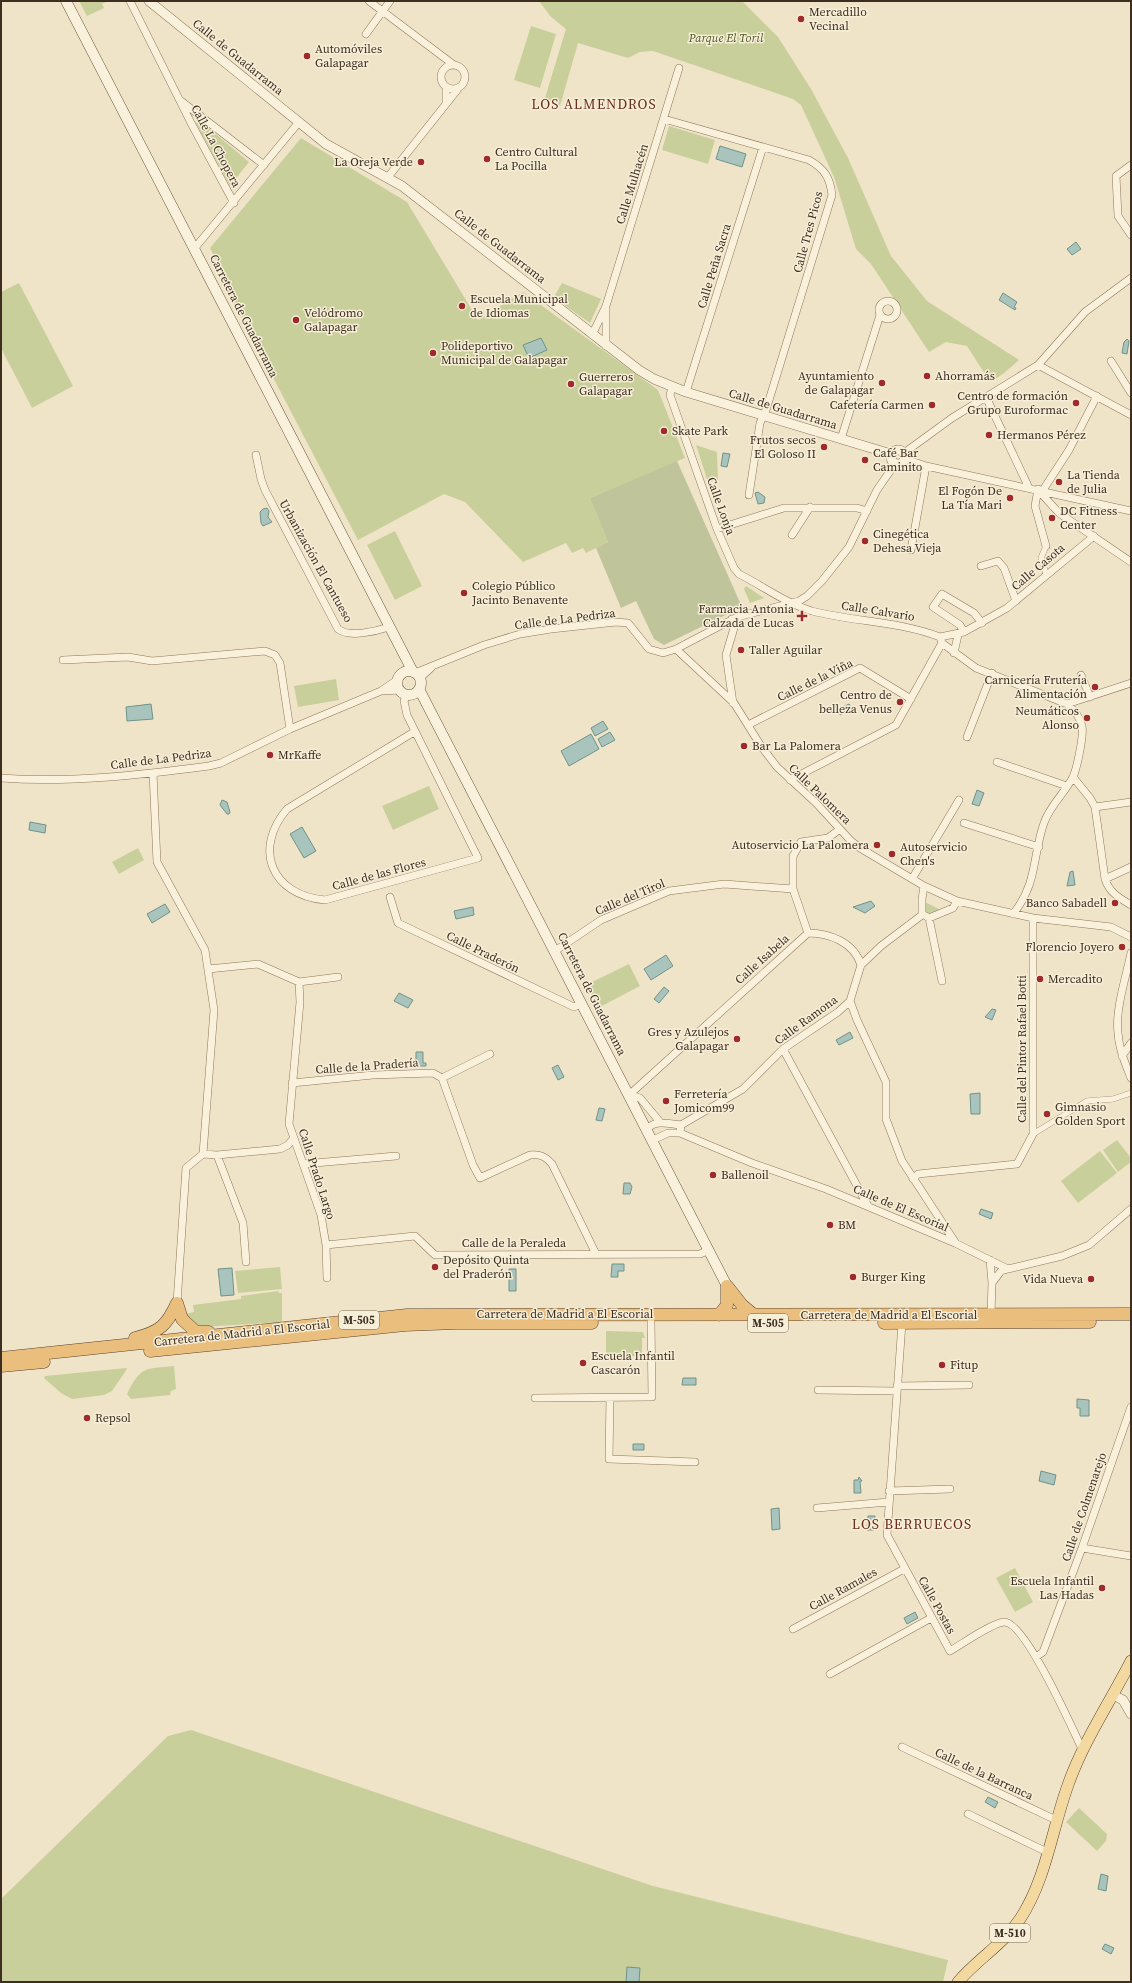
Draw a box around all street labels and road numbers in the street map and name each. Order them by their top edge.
street label: Calle de Guadarrama [189,15,287,99]
street label: Calle La Chopera [188,102,245,191]
street label: Calle Mulhacén [612,142,652,226]
street label: Calle Tres Picos [789,189,827,275]
street label: Calle de Guadarrama [451,205,550,287]
street label: Calle Peña Sacra [693,221,735,310]
street label: Carretera de Guadarrama [206,252,282,381]
street label: Calle de Guadarrama [727,385,840,433]
street label: Calle Lonja [703,475,739,538]
street label: Urbanización El Cantueso [276,497,357,626]
street label: Calle Casota [1008,539,1069,594]
street label: Calle Calvario [840,597,916,625]
street label: Calle de La Pedriza [514,605,617,633]
street label: Calle de la Viña [775,654,856,705]
street label: Calle de La Pedriza [110,745,213,773]
street label: Calle Palomera [785,760,855,829]
street label: Calle de las Flores [330,854,428,894]
street label: Calle del Tirol [593,875,668,919]
street label: Calle Praderón [444,927,522,977]
street label: Carretera de Guadarrama [554,930,630,1059]
street label: Calle Isabela [731,930,793,988]
street label: Calle del Pintor Rafael Botti [1014,975,1030,1123]
street label: Calle Ramona [771,991,842,1048]
street label: Calle de la Pradería [315,1054,420,1078]
street label: Calle Prado Largo [295,1126,339,1222]
street label: Calle de El Escorial [851,1181,952,1236]
street label: Calle de la Peraleda [462,1235,567,1251]
street label: Carretera de Madrid a El Escorial [477,1306,654,1322]
street label: Carretera de Madrid a El Escorial [801,1307,978,1323]
road number: M-505 [339,1311,379,1329]
road number: M-505 [748,1314,788,1332]
street label: Carretera de Madrid a El Escorial [153,1316,331,1350]
street label: Calle de Colmenarejo [1058,1450,1110,1564]
street label: Calle Ramales [806,1564,880,1614]
street label: Calle Postas [915,1573,959,1637]
street label: Calle de la Barranca [932,1744,1037,1804]
road number: M-510 [990,1924,1030,1942]

